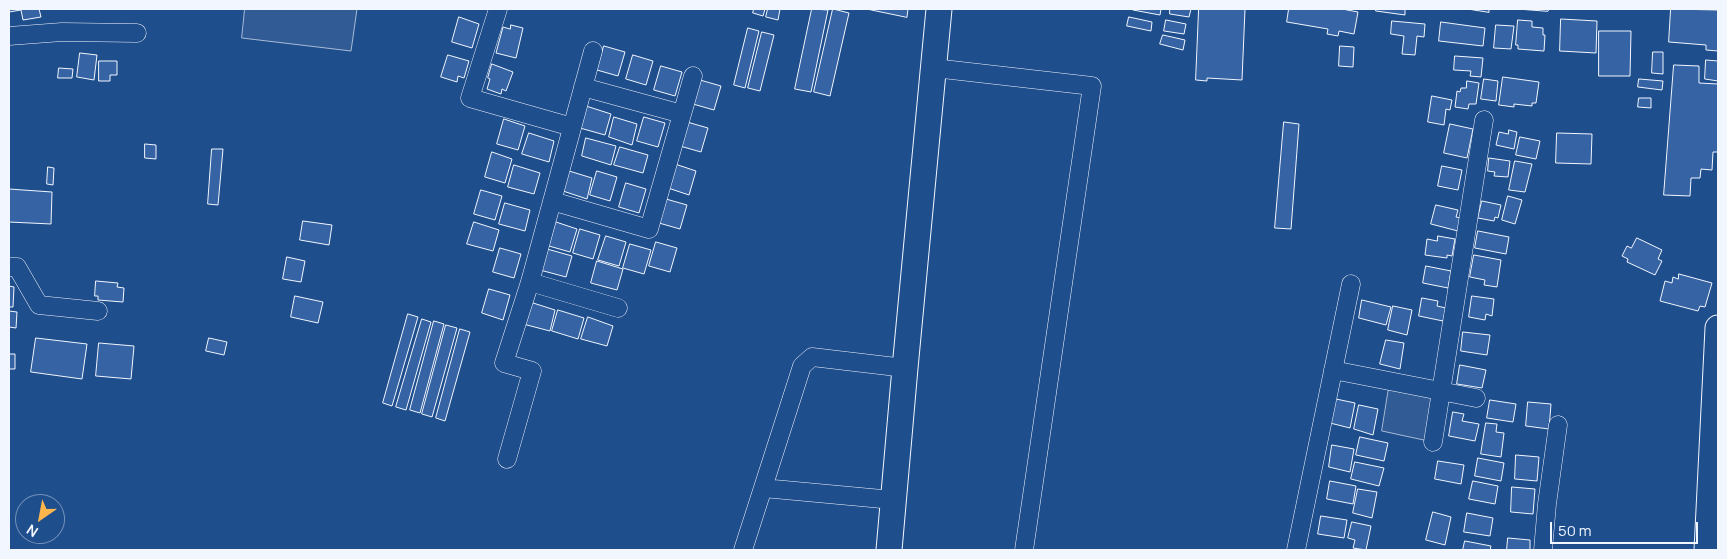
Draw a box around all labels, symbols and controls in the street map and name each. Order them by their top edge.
north arrow [15,494,65,544]
scale bar [1552,512,1700,544]
text: N [23,520,41,542]
text: 50 m [1558,520,1592,541]

